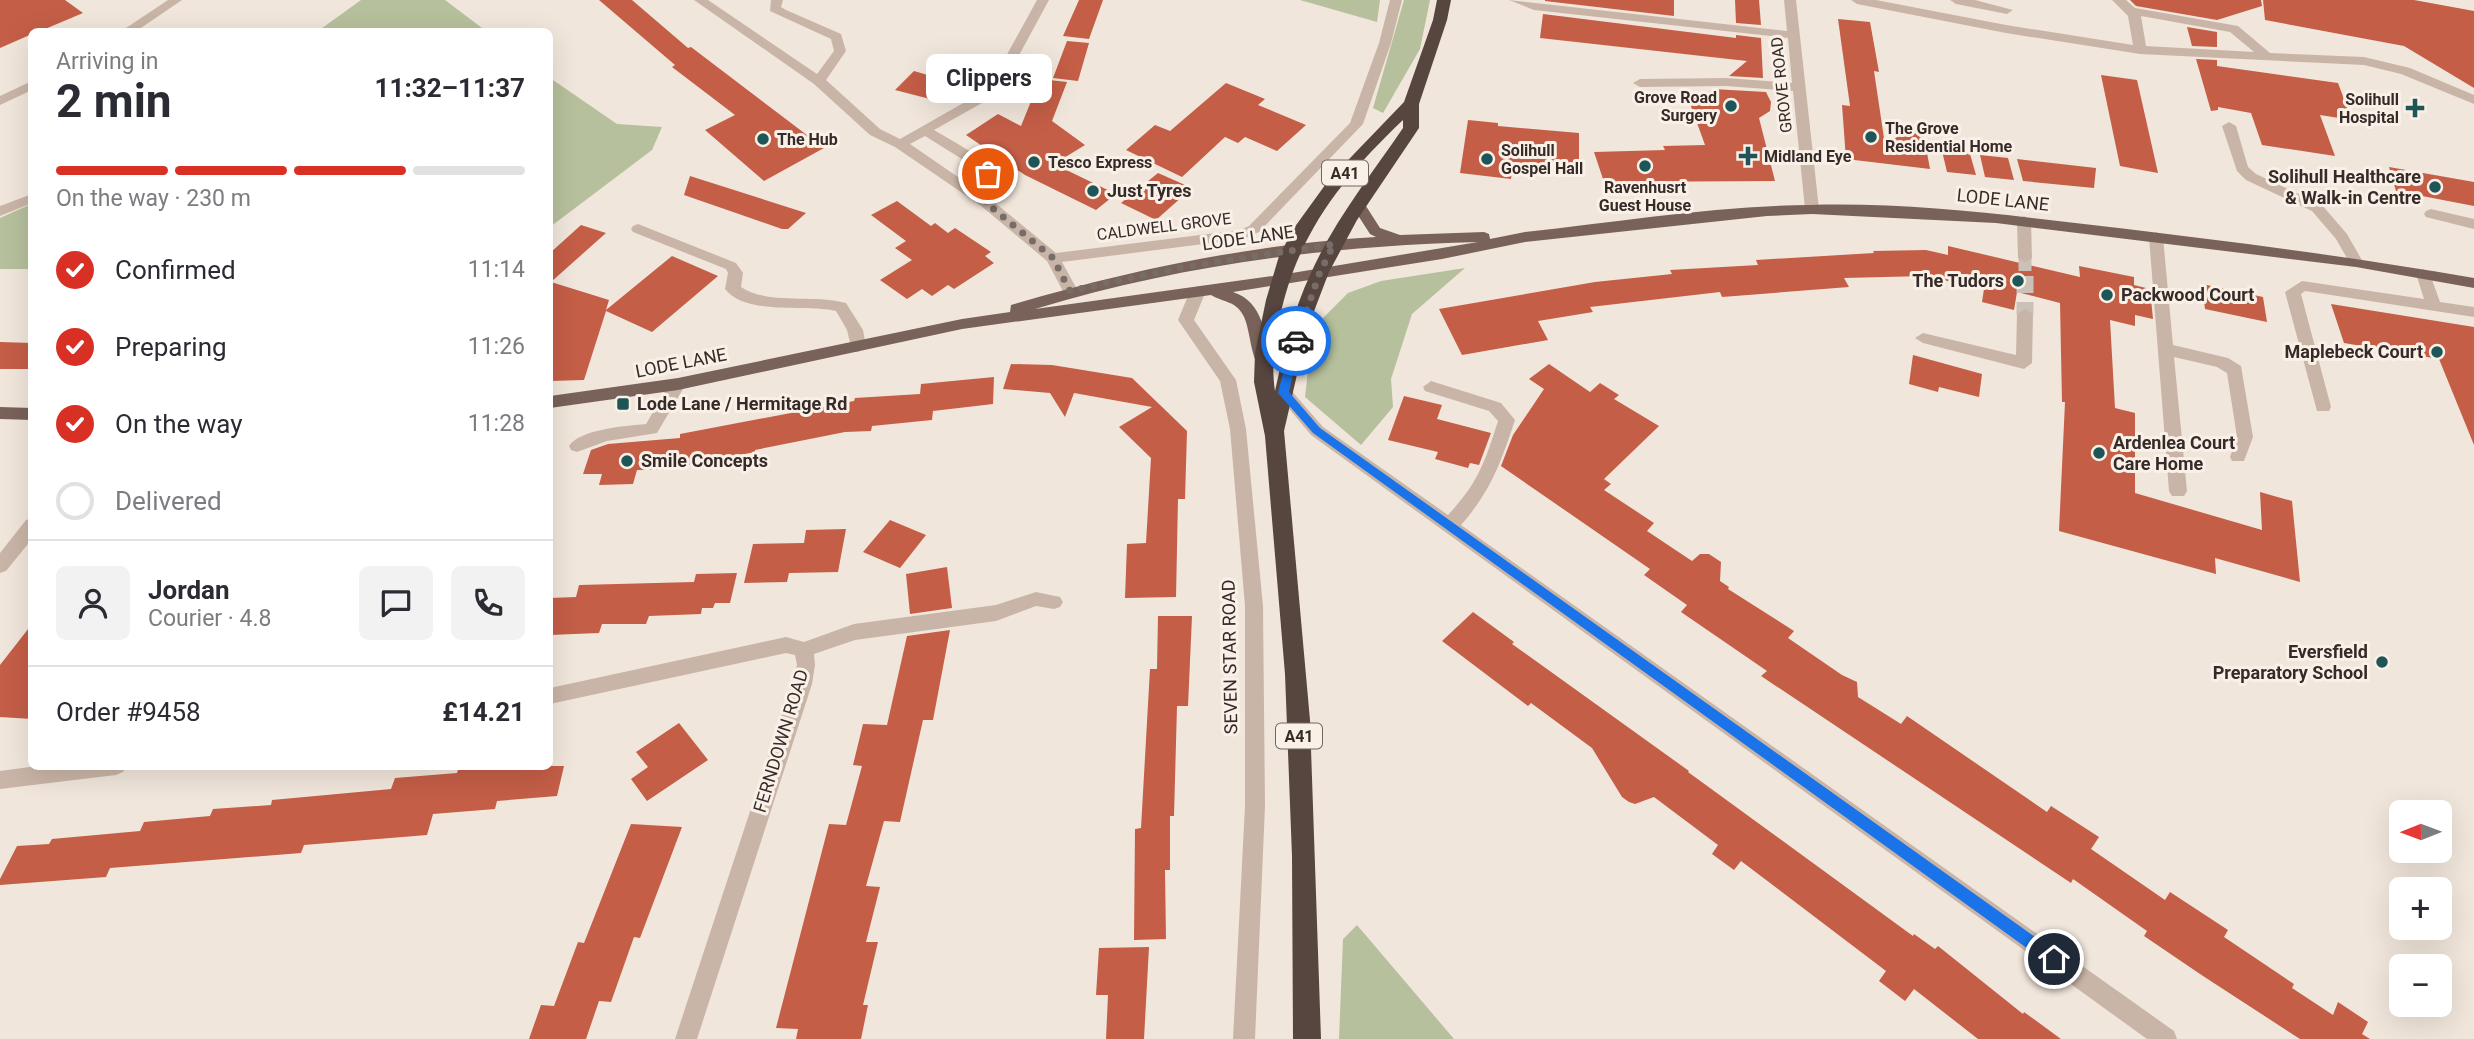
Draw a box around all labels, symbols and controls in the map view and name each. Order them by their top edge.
street label: GROVE ROAD [1767,36,1796,134]
text: Arriving in [56,48,159,75]
callout: Clippers [925,55,1051,104]
text: Clippers [946,65,1032,92]
text: 11:32–11:37 [375,73,525,103]
text: 2 min [56,74,172,128]
place label: Grove Road Surgery [1634,88,1718,125]
place label: Solihull Hospital [2339,90,2399,127]
marker: Grove Road Surgery [1723,98,1739,114]
marker: Solihull Hospital [2405,98,2425,118]
place label: The Grove Residential Home [1885,119,2013,156]
marker: The Grove Residential Home [1863,129,1879,145]
place label: The Hub [777,130,838,149]
marker: The Hub [755,131,771,147]
place label: Solihull Gospel Hall [1501,141,1583,178]
pin [958,144,1018,204]
marker: Midland Eye [1738,146,1758,166]
place label: Midland Eye [1764,147,1852,166]
marker: Solihull Gospel Hall [1479,151,1495,167]
place label: Tesco Express [1048,153,1152,172]
marker: Tesco Express [1026,154,1042,170]
icon: bag [969,155,1007,193]
marker: Ravenhusrt Guest House [1637,158,1653,174]
road number: A41 [1322,160,1368,186]
place label: Solihull Healthcare & Walk-in Centre [2268,166,2421,208]
place label: Ravenhusrt Guest House [1599,178,1691,215]
marker: Solihull Healthcare & Walk-in Centre [2427,179,2443,195]
place label: Just Tyres [1107,180,1191,201]
marker: Just Tyres [1085,183,1101,199]
street label: LODE LANE [1956,184,2050,215]
text: On the way · 230 m [56,185,251,212]
street label: CALDWELL GROVE [1096,209,1232,244]
street label: LODE LANE [1201,221,1295,254]
icon: check [56,251,94,289]
text: Confirmed [115,255,236,285]
text: 11:14 [468,256,525,283]
place label: The Tudors [1912,270,2004,291]
marker: The Tudors [2010,273,2026,289]
place label: Packwood Court [2121,284,2254,305]
marker: Packwood Court [2099,287,2115,303]
courier [1261,306,1331,376]
icon: car [1277,322,1315,360]
icon: check [56,328,94,366]
text: Preparing [115,332,227,362]
text: 11:26 [468,333,525,360]
place label: Maplebeck Court [2285,341,2423,362]
street label: LODE LANE [633,343,728,382]
marker: Maplebeck Court [2429,344,2445,360]
place label: Lode Lane / Hermitage Rd [637,393,847,414]
marker: Lode Lane / Hermitage Rd [615,396,631,412]
icon: check [56,405,94,443]
text: On the way [115,409,243,439]
text: 11:28 [468,410,525,437]
place label: Ardenlea Court Care Home [2113,432,2235,474]
marker: Ardenlea Court Care Home [2091,445,2107,461]
place label: Smile Concepts [641,450,768,471]
marker: Smile Concepts [619,453,635,469]
text: Delivered [115,486,222,516]
button: person [56,566,130,640]
button: chat [359,566,433,640]
button: phone [451,566,525,640]
text: Jordan [148,575,230,605]
street label: SEVEN STAR ROAD [1218,579,1241,735]
text: Courier · 4.8 [148,605,271,632]
place label: Eversfield Preparatory School [2213,641,2368,683]
marker: Eversfield Preparatory School [2374,654,2390,670]
street label: FERNDOWN ROAD [749,667,812,815]
text: Order #9458 [56,697,201,727]
text: £14.21 [442,697,525,727]
road number: A41 [1276,723,1322,748]
north arrow [2389,800,2452,863]
map controls [2389,800,2452,1017]
button: + [2389,877,2452,940]
pin [2024,929,2084,989]
icon: home [2035,940,2073,978]
button: − [2389,954,2452,1017]

